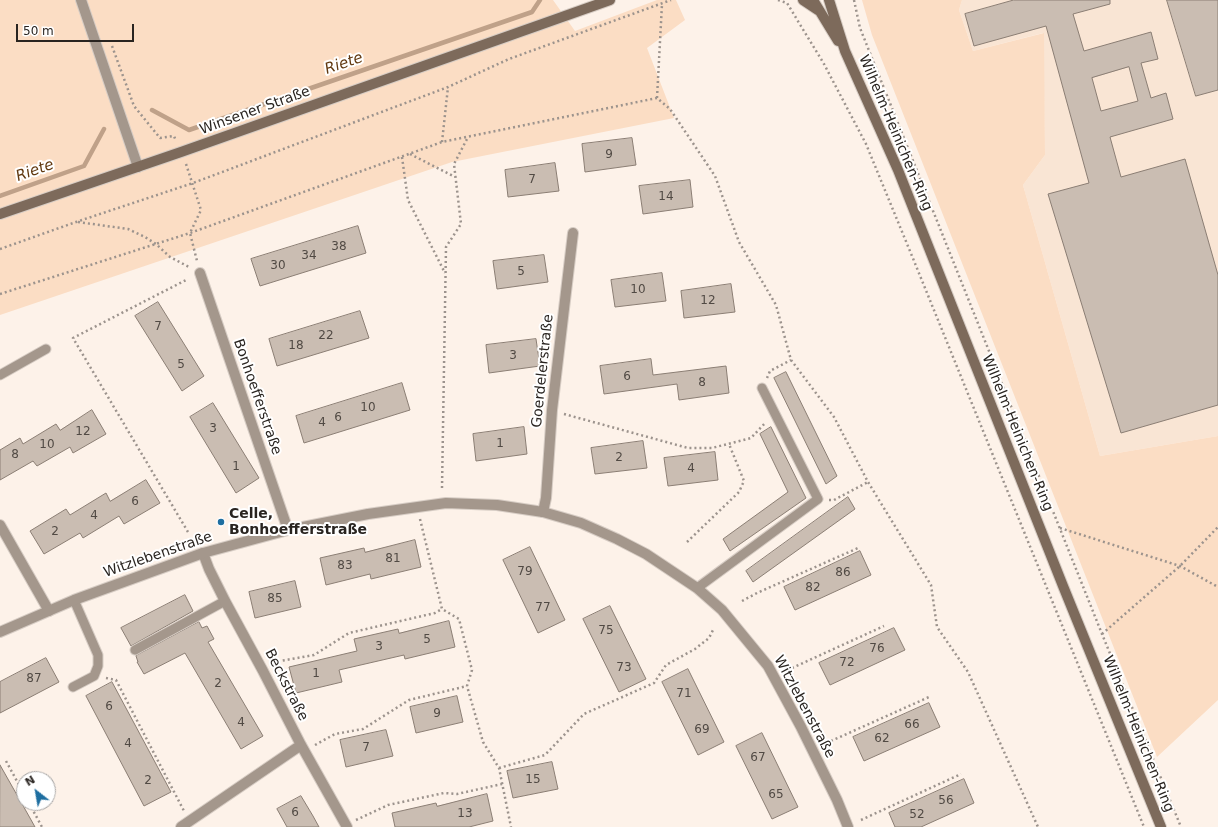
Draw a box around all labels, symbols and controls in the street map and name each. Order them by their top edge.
scale bar [18,16,136,42]
text: 50 m [23,24,54,38]
water label: Riete [323,49,365,79]
street label: Wilhelm-Heinichen-Ring [855,53,935,213]
street label: Winsener Straße [198,83,312,139]
house number: 9 [605,148,613,162]
water label: Riete [14,156,56,186]
house number: 7 [528,173,536,187]
house number: 14 [658,190,674,204]
house number: 38 [331,240,347,254]
house number: 34 [301,249,317,263]
house number: 30 [270,259,286,273]
house number: 5 [517,265,525,279]
house number: 10 [630,283,646,297]
house number: 12 [700,294,716,308]
street label: Goerdelerstraße [529,314,557,428]
house number: 7 [154,320,162,334]
house number: 22 [318,329,334,343]
street label: Bonhoefferstraße [229,337,285,457]
house number: 18 [288,339,304,353]
house number: 3 [509,349,517,363]
street label: Wilhelm-Heinichen-Ring [978,352,1056,514]
house number: 5 [177,358,185,372]
house number: 6 [623,370,631,384]
house number: 8 [698,376,706,390]
house number: 10 [360,401,376,415]
house number: 6 [334,411,342,425]
house number: 4 [318,416,326,430]
house number: 3 [209,422,217,436]
house number: 12 [75,425,91,439]
house number: 1 [496,437,504,451]
house number: 10 [39,438,55,452]
house number: 8 [11,448,19,462]
house number: 2 [615,451,623,465]
house number: 1 [232,460,240,474]
house number: 4 [687,462,695,476]
house number: 6 [131,495,139,509]
place label: Celle, Bonhoefferstraße [229,506,367,538]
house number: 4 [90,509,98,523]
marker: Celle, Bonhoefferstraße [216,517,226,527]
house number: 2 [51,525,59,539]
street label: Witzlebenstraße [102,529,214,581]
house number: 81 [385,552,401,566]
house number: 83 [337,559,353,573]
house number: 79 [517,565,533,579]
house number: 86 [835,566,851,580]
house number: 82 [805,581,821,595]
house number: 85 [267,592,283,606]
house number: 77 [535,601,551,615]
house number: 75 [598,624,614,638]
house number: 5 [423,633,431,647]
house number: 3 [375,640,383,654]
house number: 76 [869,642,885,656]
street label: Beckstraße [261,646,311,724]
street label: Witzlebenstraße [770,653,838,761]
street label: Wilhelm-Heinichen-Ring [1099,653,1177,815]
house number: 72 [839,656,855,670]
house number: 73 [616,661,632,675]
house number: 1 [312,667,320,681]
house number: 87 [26,672,42,686]
house number: 2 [214,677,222,691]
house number: 71 [676,687,692,701]
house number: 6 [105,700,113,714]
house number: 9 [433,707,441,721]
house number: 4 [237,716,245,730]
house number: 66 [904,718,920,732]
house number: 69 [694,723,710,737]
house number: 62 [874,732,890,746]
house number: 4 [124,737,132,751]
house number: 7 [362,741,370,755]
house number: 67 [750,751,766,765]
north arrow [16,771,56,811]
text: N [23,773,37,789]
house number: 15 [525,773,541,787]
house number: 2 [144,774,152,788]
house number: 65 [768,788,784,802]
house number: 56 [938,794,954,808]
house number: 6 [291,806,299,820]
house number: 13 [457,807,473,821]
house number: 52 [909,808,925,822]

